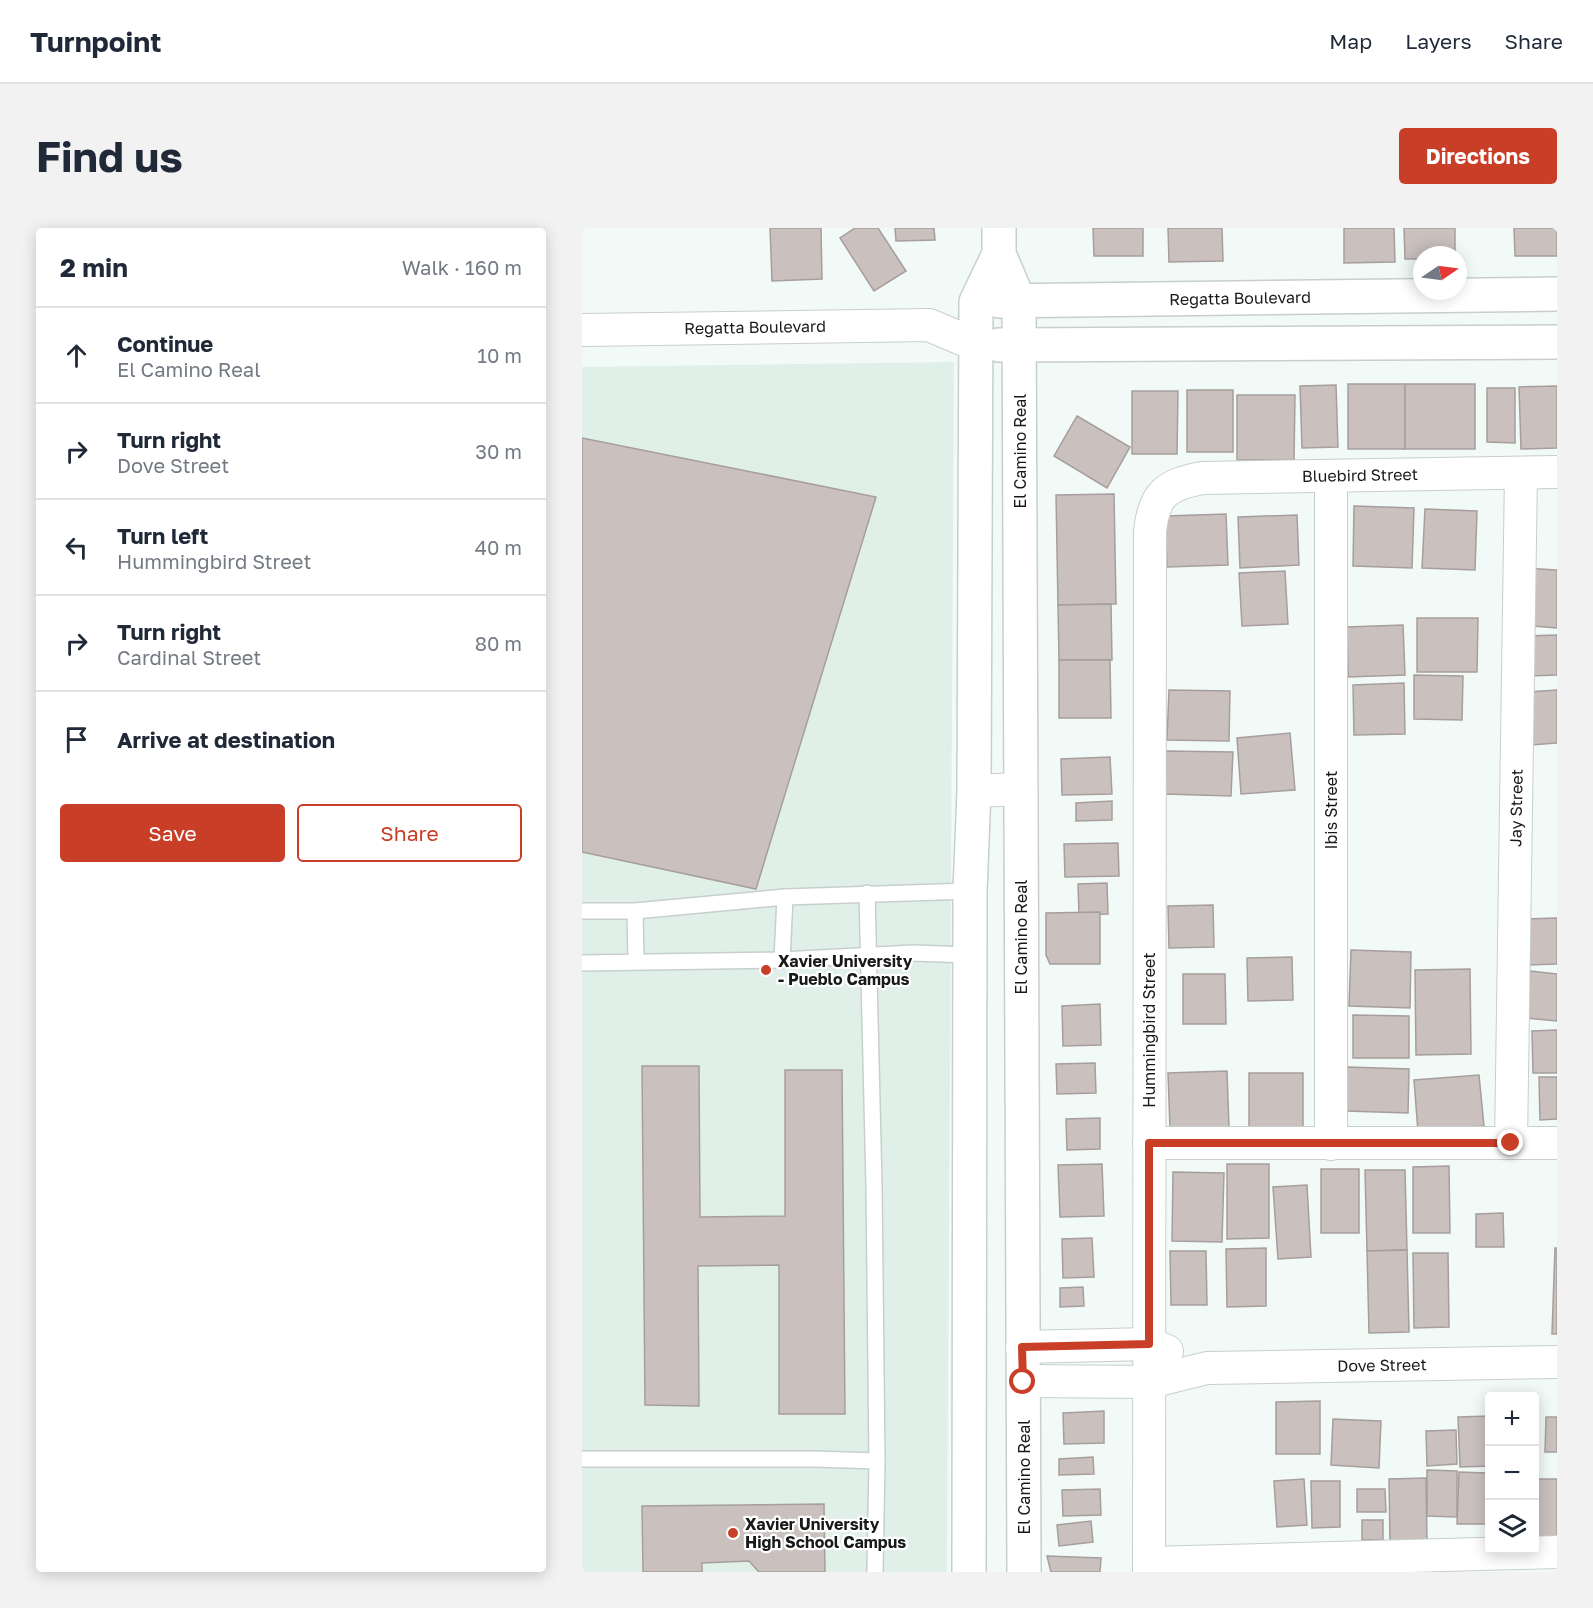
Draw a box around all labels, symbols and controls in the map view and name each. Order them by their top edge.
text: Turnpoint [30,25,161,58]
text: Map [1329,28,1372,54]
text: Layers [1405,28,1472,54]
text: Share [1505,28,1563,54]
button: Directions [1399,128,1557,184]
text: Find us [36,131,183,181]
north arrow [1413,246,1467,300]
text: 2 min [60,252,128,283]
text: Walk · 160 m [402,255,522,279]
street label: Regatta Boulevard [1169,287,1311,309]
street label: Regatta Boulevard [684,316,826,338]
text: Continue [117,330,213,357]
icon: ahead [60,339,93,372]
text: 10 m [477,343,522,367]
text: El Camino Real [117,357,261,381]
street label: El Camino Real [1010,394,1030,508]
text: Turn right [117,426,221,453]
icon: right [60,435,93,468]
text: 30 m [475,439,522,463]
text: Dove Street [117,453,229,477]
street label: Bluebird Street [1302,464,1418,486]
text: Turn left [117,522,208,549]
icon: left [60,531,93,564]
text: 40 m [475,535,522,559]
text: Hummingbird Street [117,549,311,573]
text: Turn right [117,618,221,645]
icon: right [60,627,93,660]
text: 80 m [475,631,522,655]
text: Cardinal Street [117,645,261,669]
icon: arrive [60,723,93,756]
text: Arrive at destination [117,726,335,753]
street label: Jay Street [1505,769,1527,847]
street label: Ibis Street [1321,771,1341,850]
button: Save [60,804,285,862]
button: Share [297,804,522,862]
street label: El Camino Real [1011,880,1031,994]
place label: Xavier University - Pueblo Campus [778,951,913,989]
street label: Hummingbird Street [1139,952,1159,1108]
marker: Xavier University - Pueblo Campus [759,963,773,977]
route end [1497,1129,1523,1155]
street label: Dove Street [1337,1354,1427,1376]
route start [1009,1368,1035,1394]
map controls [1485,1392,1539,1554]
button: + [1485,1392,1539,1446]
street label: El Camino Real [1014,1420,1034,1534]
button: − [1485,1446,1539,1500]
button: layers [1485,1500,1539,1554]
place label: Xavier University High School Campus [745,1514,906,1552]
marker: Xavier University High School Campus [726,1526,740,1540]

